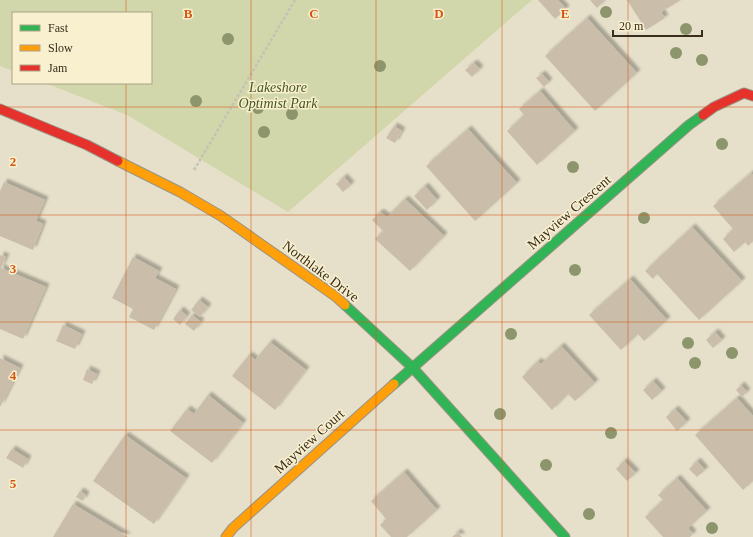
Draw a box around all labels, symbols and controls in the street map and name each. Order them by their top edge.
text: B [184,6,193,21]
text: C [309,6,319,21]
text: D [434,6,444,21]
text: E [561,6,569,21]
legend [12,12,152,84]
scale bar [613,12,702,38]
text: 20 m [619,19,644,33]
text: Fast [48,21,69,35]
text: Slow [48,41,73,55]
text: Jam [48,61,68,75]
park label: Lakeshore Optimist Park [239,80,318,111]
text: 2 [10,154,16,169]
street label: Mayview Crescent [525,172,614,253]
street label: Northlake Drive [280,238,362,305]
text: 3 [10,261,17,276]
text: 4 [10,368,17,383]
street label: Mayview Court [272,406,347,476]
text: 5 [10,476,17,491]

